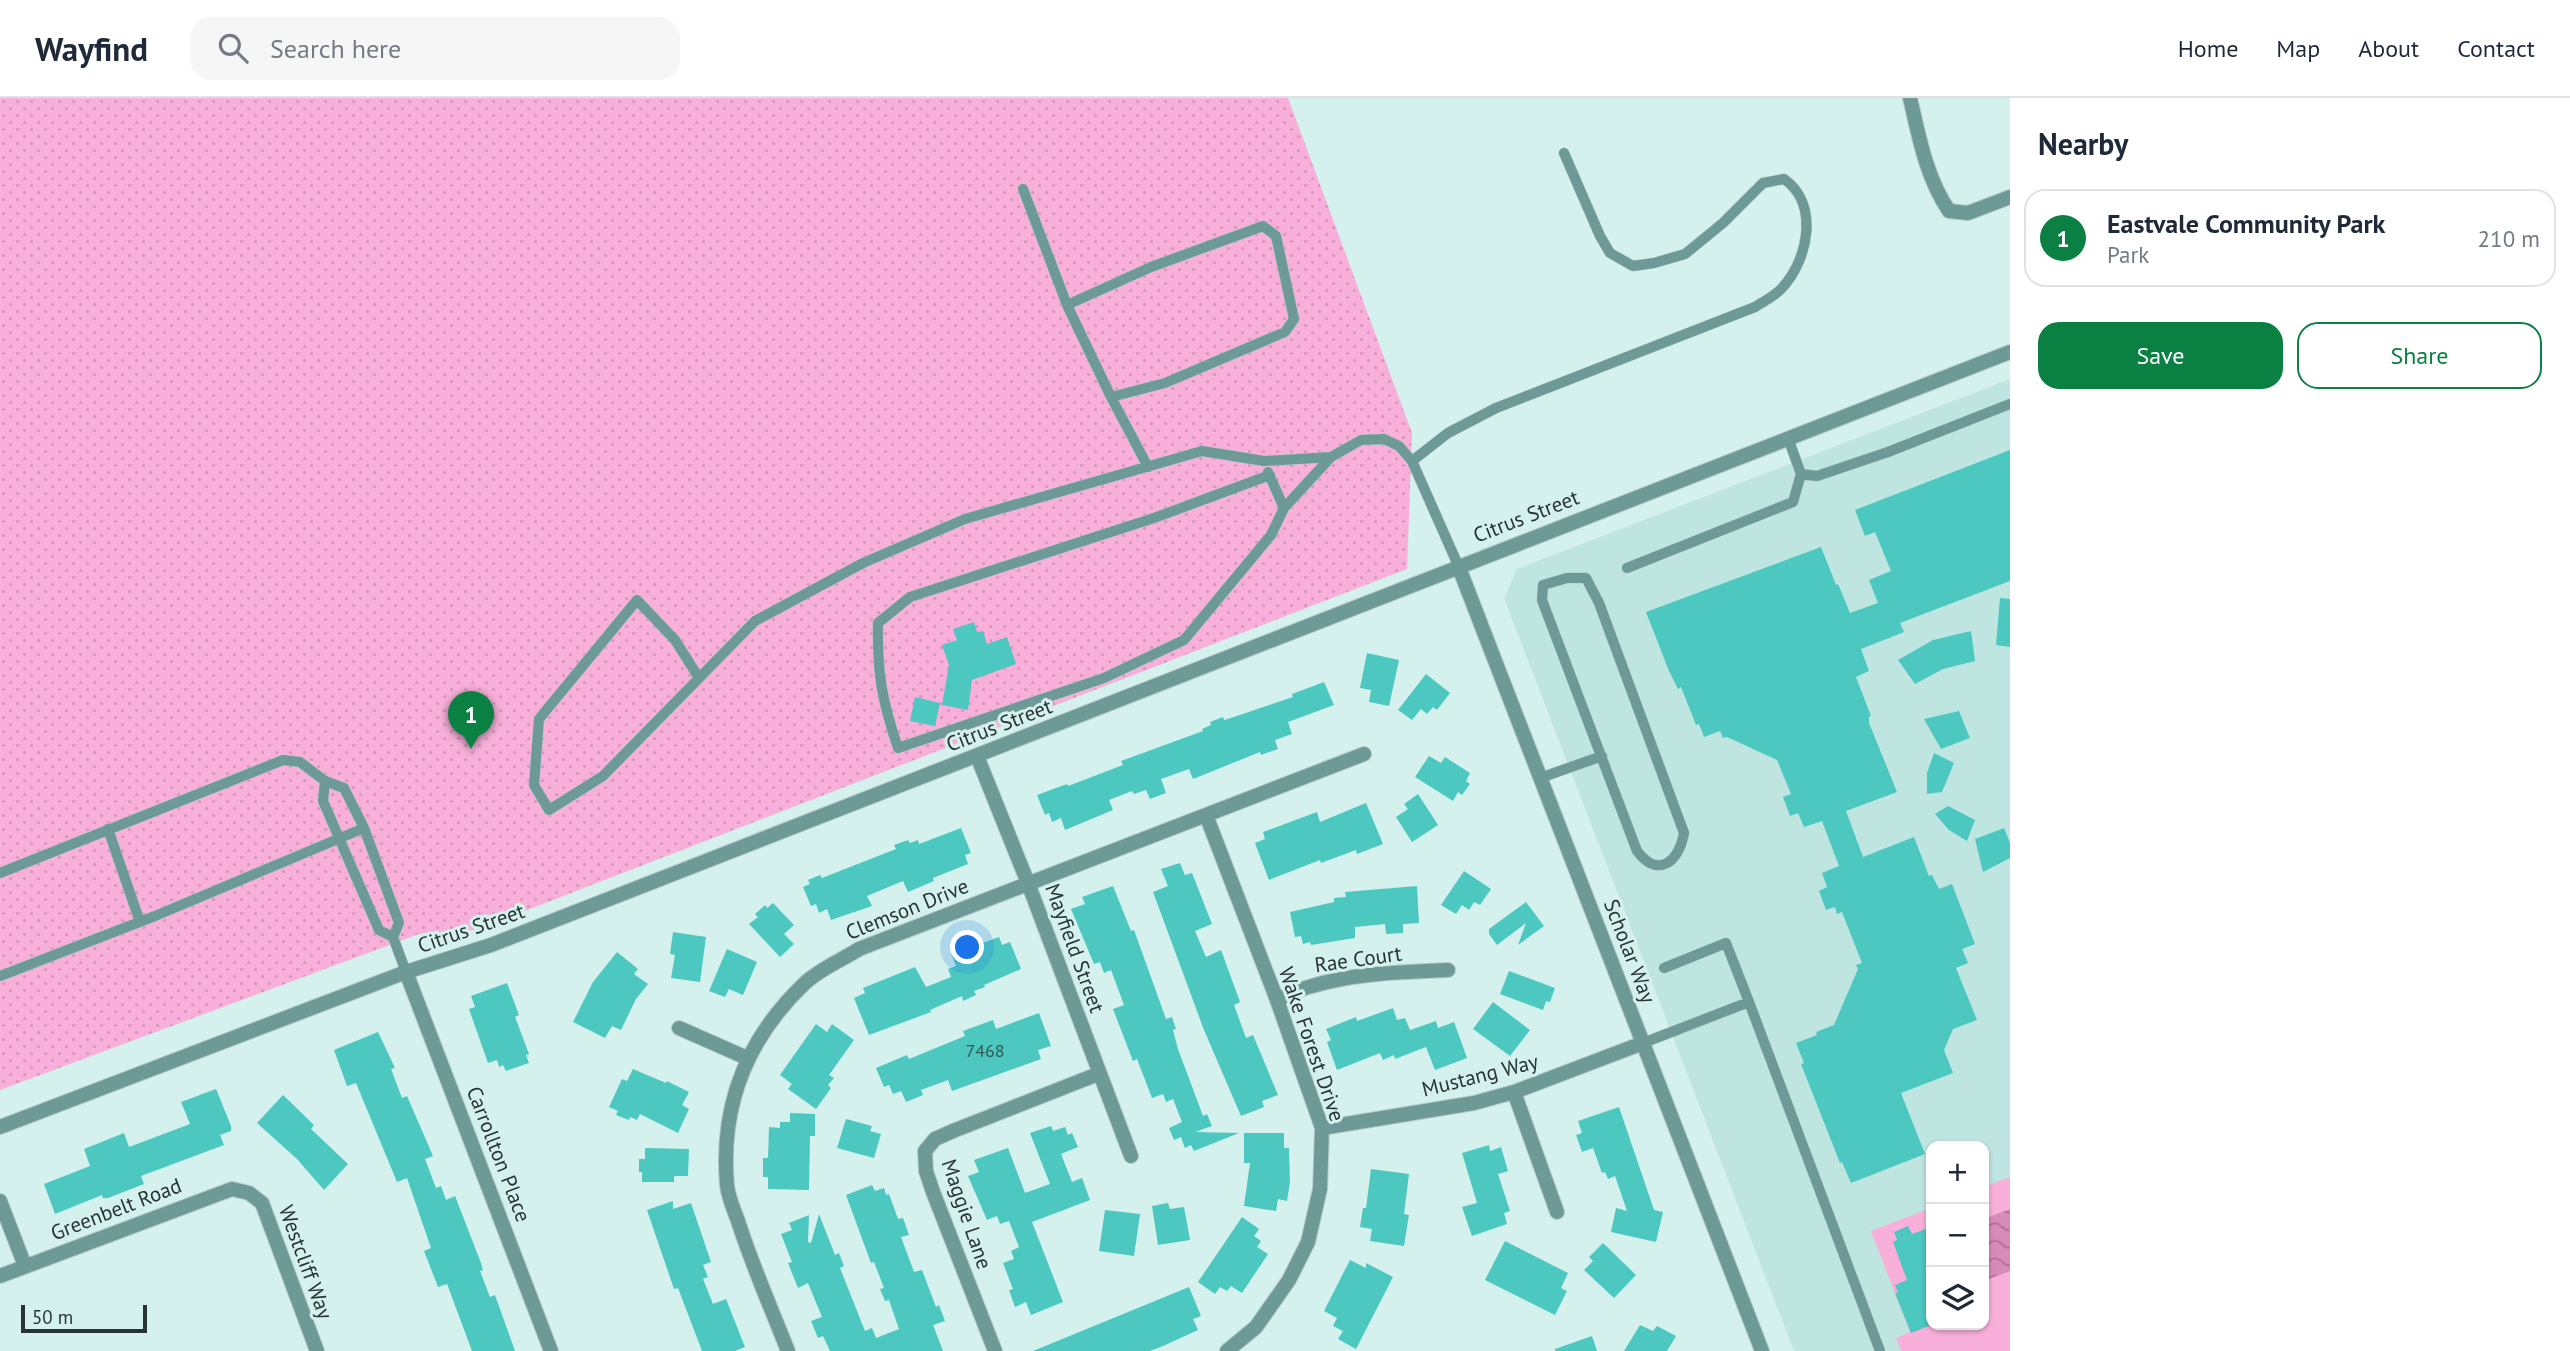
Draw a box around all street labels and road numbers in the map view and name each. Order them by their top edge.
street label: Citrus Street [1469,483,1583,549]
street label: Citrus Street [942,692,1056,758]
street label: Clemson Drive [842,872,972,946]
street label: Mayfield Street [1039,880,1111,1016]
street label: Scholar Way [1598,895,1662,1007]
street label: Citrus Street [414,897,528,959]
street label: Rae Court [1313,940,1403,978]
street label: Wake Forest Drive [1273,963,1351,1125]
street label: Mustang Way [1419,1047,1541,1102]
street label: Carrollton Place [461,1082,537,1226]
street label: Maggie Lane [936,1155,998,1273]
street label: Greenbelt Road [47,1172,185,1246]
street label: Westcliff Way [273,1201,339,1323]

